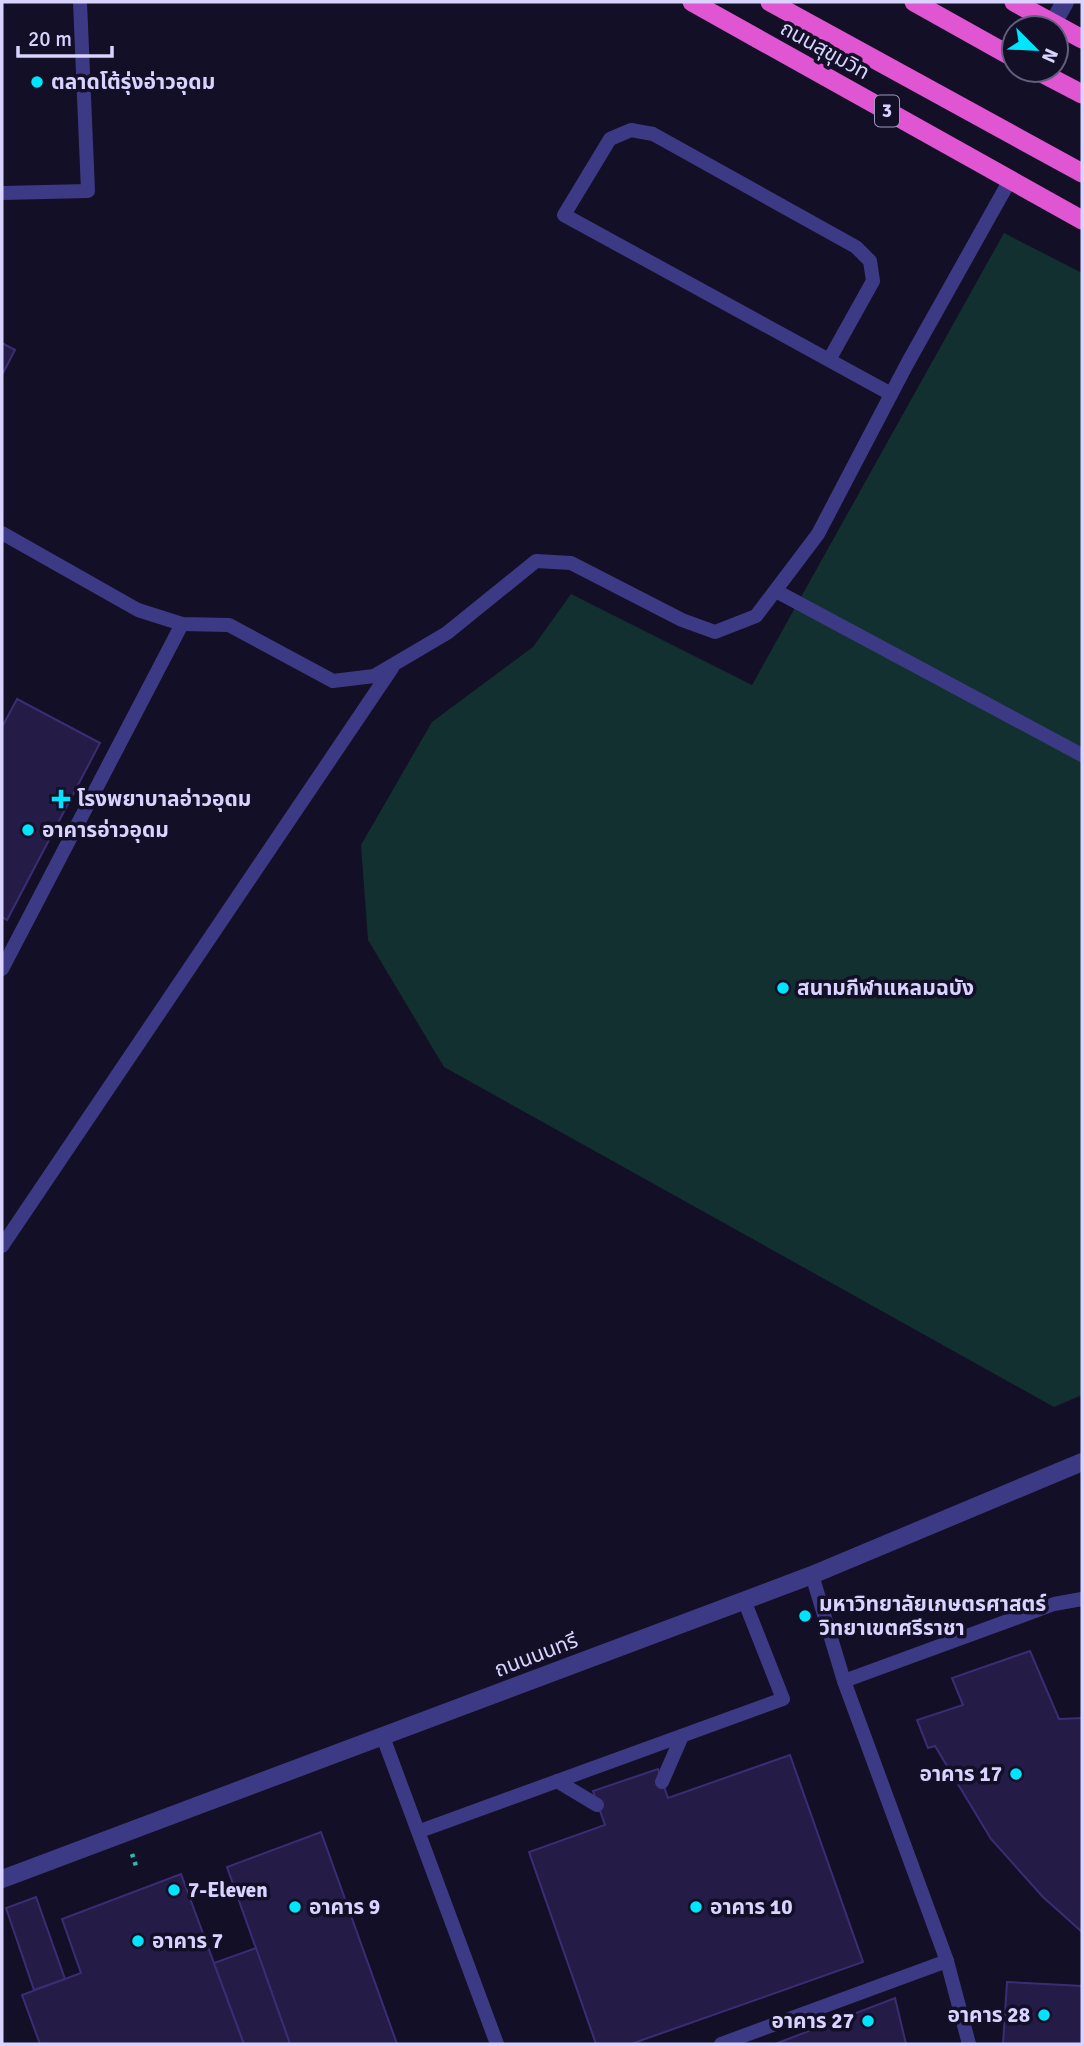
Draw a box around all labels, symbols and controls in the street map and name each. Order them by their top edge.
scale bar [18,14,112,58]
north arrow [1000,14,1070,84]
street label: ถนนสุขุมวิท [776,15,874,85]
text: 20 m [28,26,72,52]
text: N [1036,45,1063,66]
place label: ตลาดโต้รุ่งอ่าวอุดม [51,69,215,95]
marker: ตลาดโต้รุ่งอ่าวอุดม [29,74,45,90]
road number: 3 [875,96,899,127]
place label: โรงพยาบาลอ่าวอุดม [77,786,251,812]
marker: โรงพยาบาลอ่าวอุดม [51,789,71,809]
place label: อาคารอ่าวอุดม [42,817,169,843]
marker: อาคารอ่าวอุดม [20,822,36,838]
place label: สนามกีฬาแหลมฉบัง [797,975,974,1001]
marker: สนามกีฬาแหลมฉบัง [775,980,791,996]
place label: มหาวิทยาลัยเกษตรศาสตร์ วิทยาเขตศรีราชา [818,1591,1046,1641]
marker: มหาวิทยาลัยเกษตรศาสตร์ วิทยาเขตศรีราชา [797,1608,813,1624]
street label: ถนนนนทรี [491,1627,581,1683]
place label: อาคาร 17 [920,1761,1002,1787]
marker: อาคาร 17 [1008,1766,1024,1782]
place label: 7-Eleven [188,1877,268,1903]
marker: 7-Eleven [166,1882,182,1898]
place label: อาคาร 9 [309,1894,380,1920]
place label: อาคาร 10 [710,1894,792,1920]
marker: อาคาร 9 [287,1899,303,1915]
marker: อาคาร 10 [688,1899,704,1915]
place label: อาคาร 7 [152,1928,223,1954]
marker: อาคาร 7 [130,1933,146,1949]
place label: อาคาร 28 [948,2002,1030,2028]
marker: อาคาร 28 [1036,2007,1052,2023]
place label: อาคาร 27 [772,2008,854,2034]
marker: อาคาร 27 [860,2013,876,2029]

